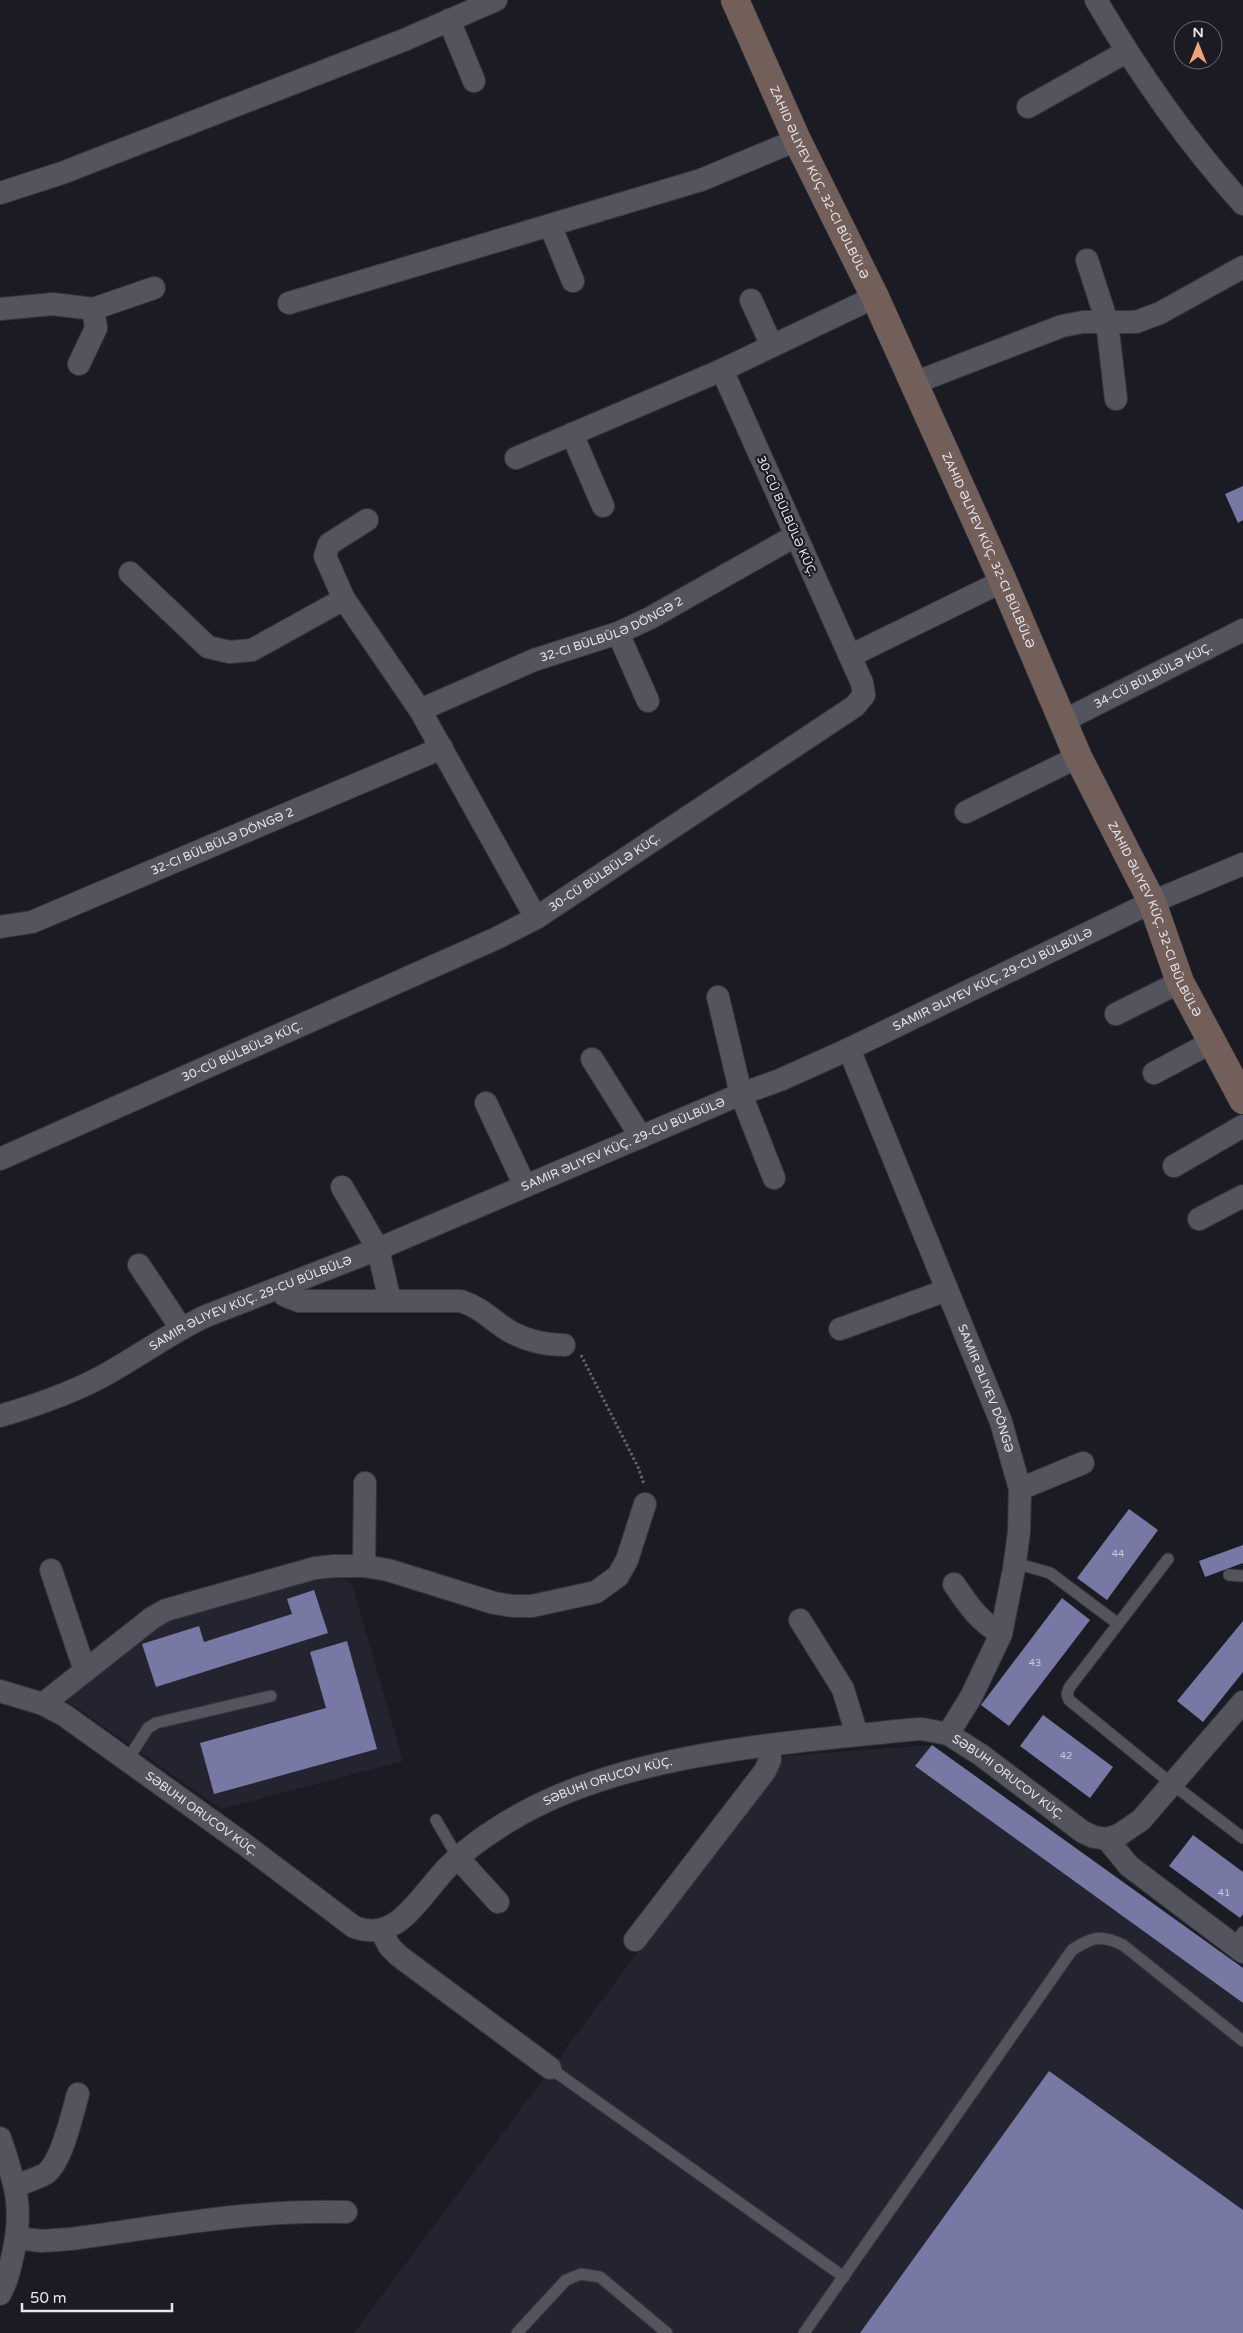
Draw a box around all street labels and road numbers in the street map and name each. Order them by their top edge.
street label: ZAHID ƏLIYEV KÜÇ. 32-CI BÜLBÜLƏ [767,84,872,281]
street label: ZAHID ƏLIYEV KÜÇ. 32-CI BÜLBÜLƏ [939,450,1038,650]
street label: 30-CÜ BÜLBÜLƏ KÜÇ. [754,454,820,578]
street label: 32-CI BÜLBÜLƏ DÖNGƏ 2 [538,594,686,665]
street label: 34-CÜ BÜLBÜLƏ KÜÇ. [1092,640,1215,711]
street label: 32-CI BÜLBÜLƏ DÖNGƏ 2 [149,805,296,878]
street label: ZAHID ƏLIYEV KÜÇ. 32-CI BÜLBÜLƏ [1105,819,1204,1019]
street label: 30-CÜ BÜLBÜLƏ KÜÇ. [546,831,663,914]
street label: SAMIR ƏLIYEV KÜÇ. 29-CU BÜLBÜLƏ [891,925,1095,1034]
street label: 30-CÜ BÜLBÜLƏ KÜÇ. [180,1018,305,1084]
street label: SAMIR ƏLIYEV KÜÇ. 29-CU BÜLBÜLƏ [519,1095,727,1194]
street label: SAMIR ƏLIYEV KÜÇ. 29-CU BÜLBÜLƏ [147,1253,354,1354]
street label: SAMIR ƏLIYEV DÖNGƏ [955,1322,1016,1454]
street label: SƏBUHI ORUCOV KÜÇ. [950,1732,1067,1822]
street label: SƏBUHI ORUCOV KÜÇ. [541,1754,674,1809]
street label: SƏBUHI ORUCOV KÜÇ. [143,1769,261,1859]

